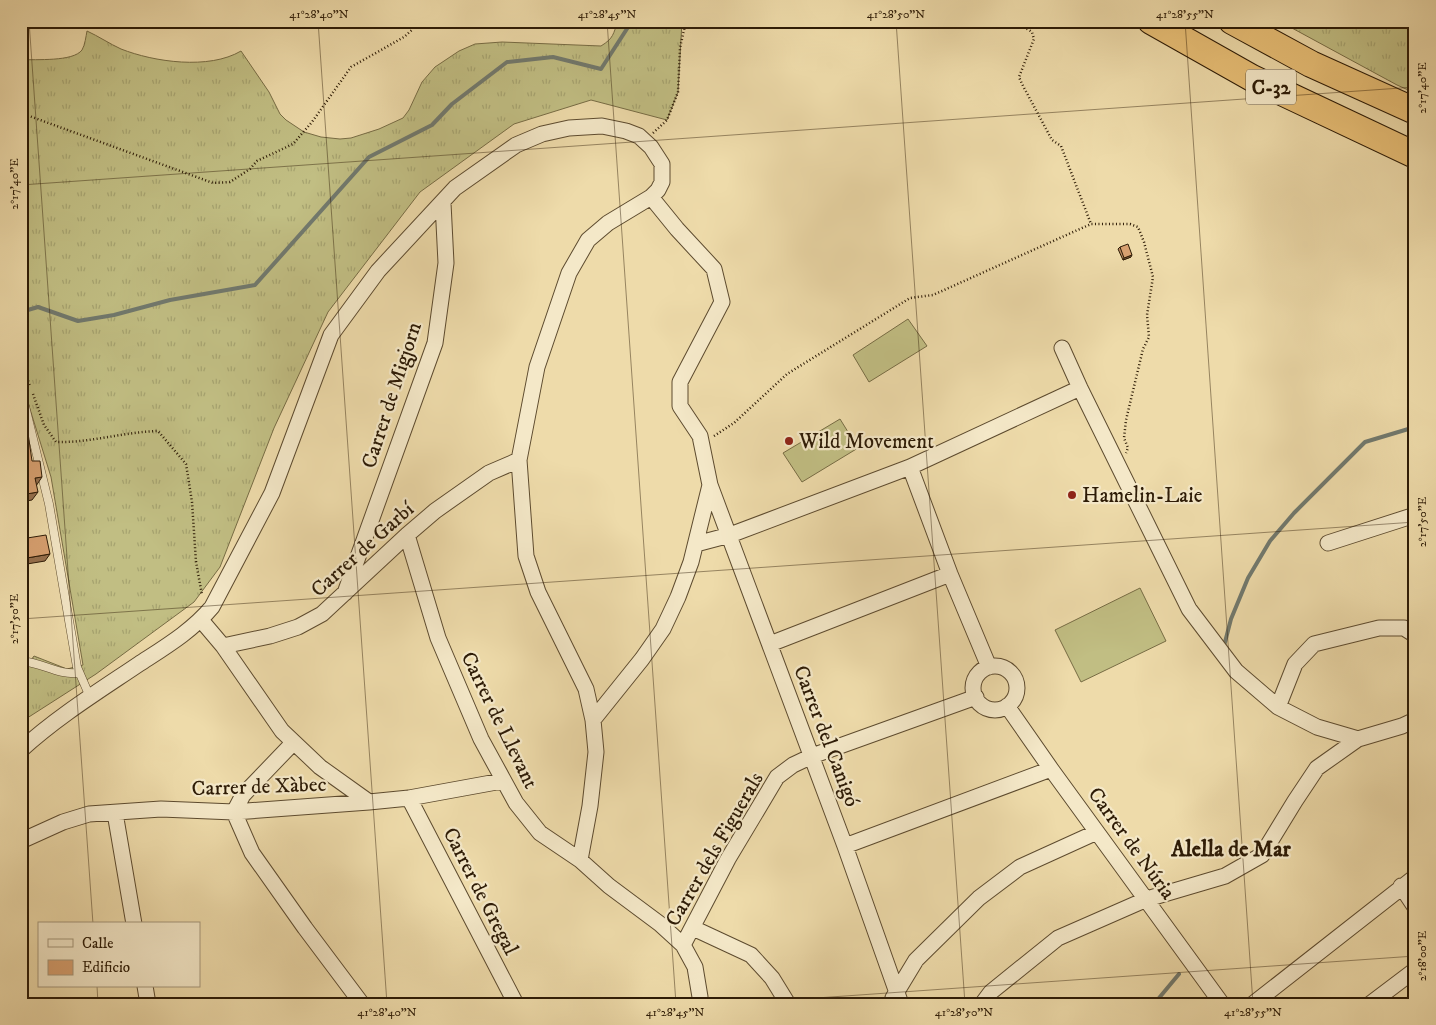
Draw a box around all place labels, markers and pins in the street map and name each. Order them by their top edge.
place label: Wild Movement [798,429,934,455]
marker: Wild Movement [783,435,795,447]
place label: Hamelin-Laie [1082,483,1203,509]
marker: Hamelin-Laie [1066,489,1078,501]

